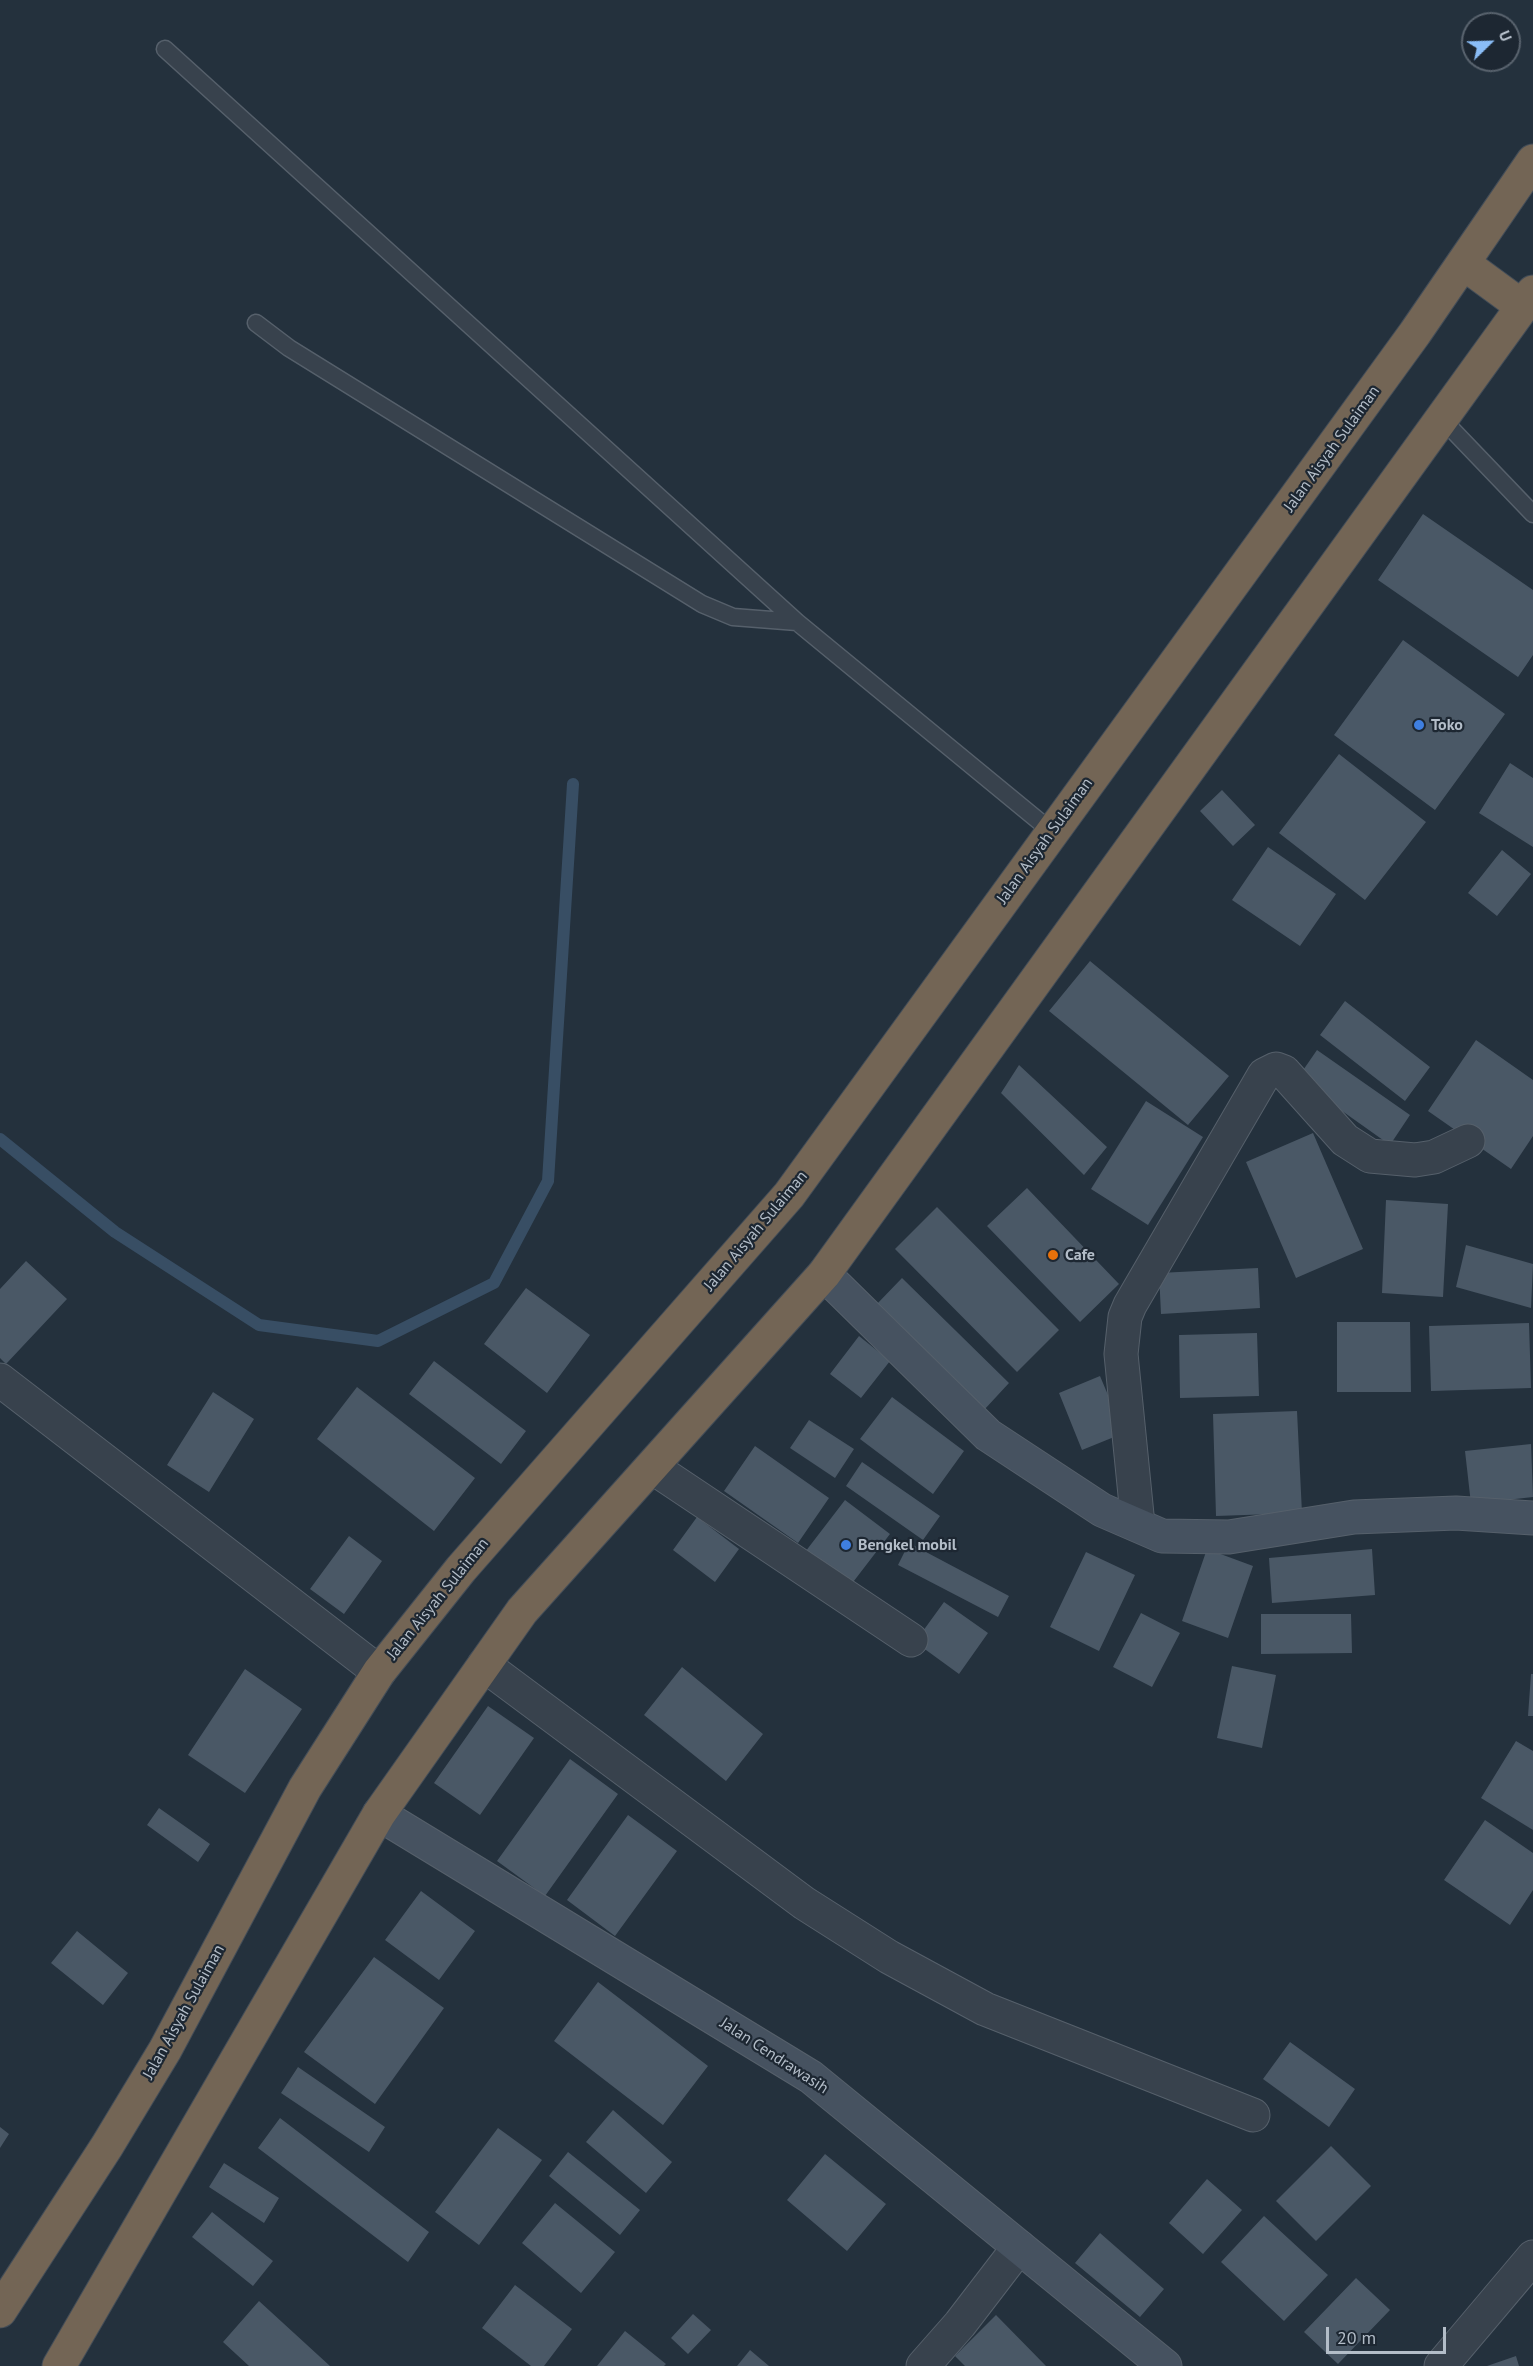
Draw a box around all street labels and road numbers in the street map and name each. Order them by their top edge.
street label: Jalan Aisyah Sulaiman [1280,382,1384,516]
street label: Jalan Aisyah Sulaiman [993,774,1097,908]
street label: Jalan Aisyah Sulaiman [700,1167,812,1295]
street label: Jalan Aisyah Sulaiman [383,1534,493,1664]
street label: Jalan Aisyah Sulaiman [139,1941,229,2083]
street label: Jalan Cendrawasih [716,2014,832,2098]

